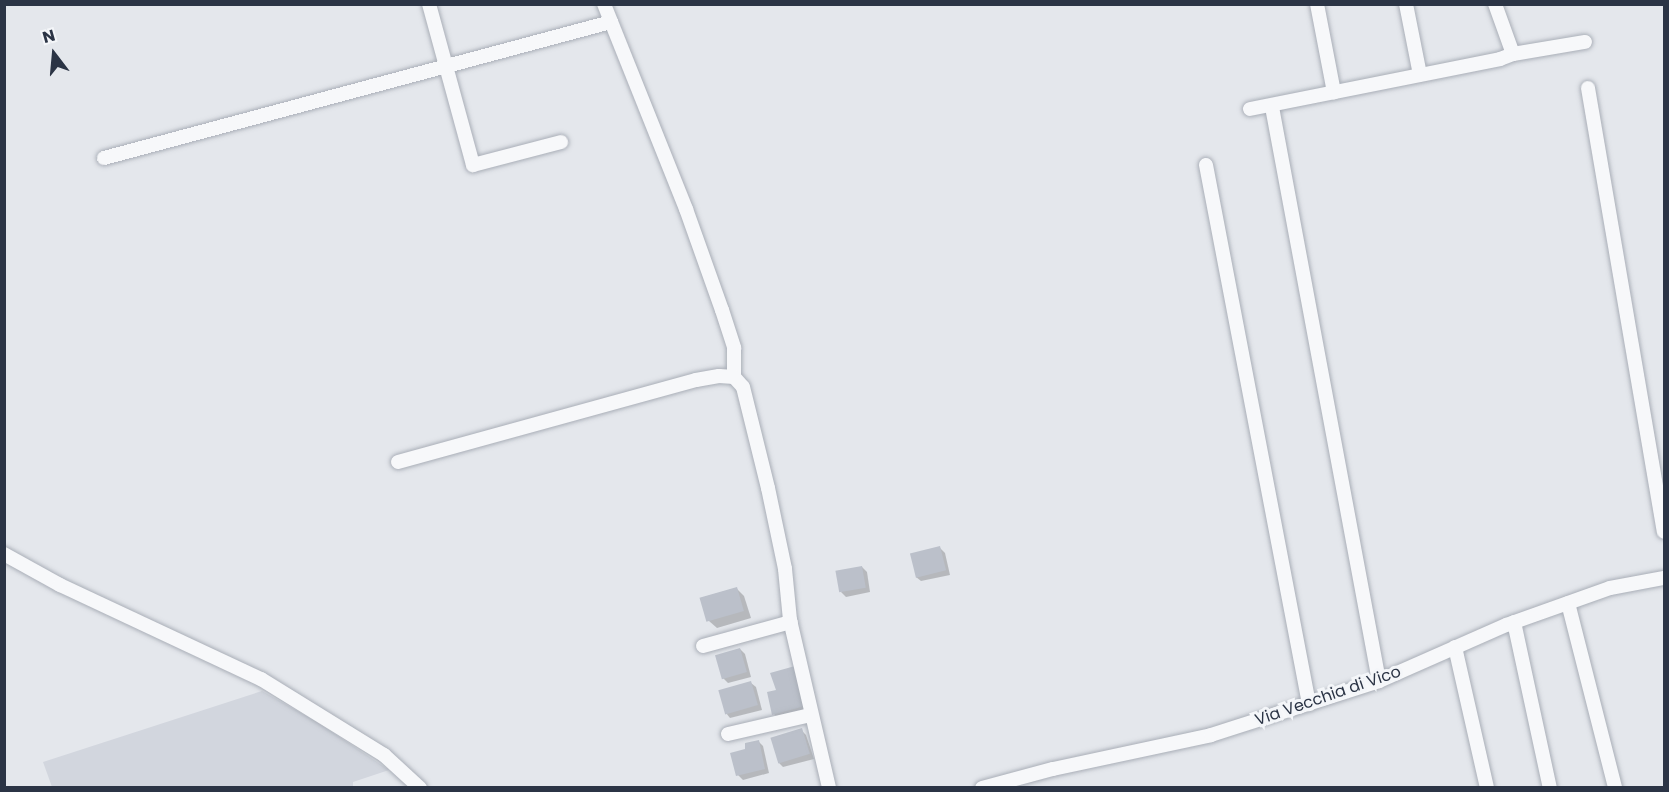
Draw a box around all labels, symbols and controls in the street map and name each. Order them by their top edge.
north arrow [24,24,84,84]
text: N [40,24,58,49]
street label: Via Vecchia di Vico [1253,662,1403,730]

